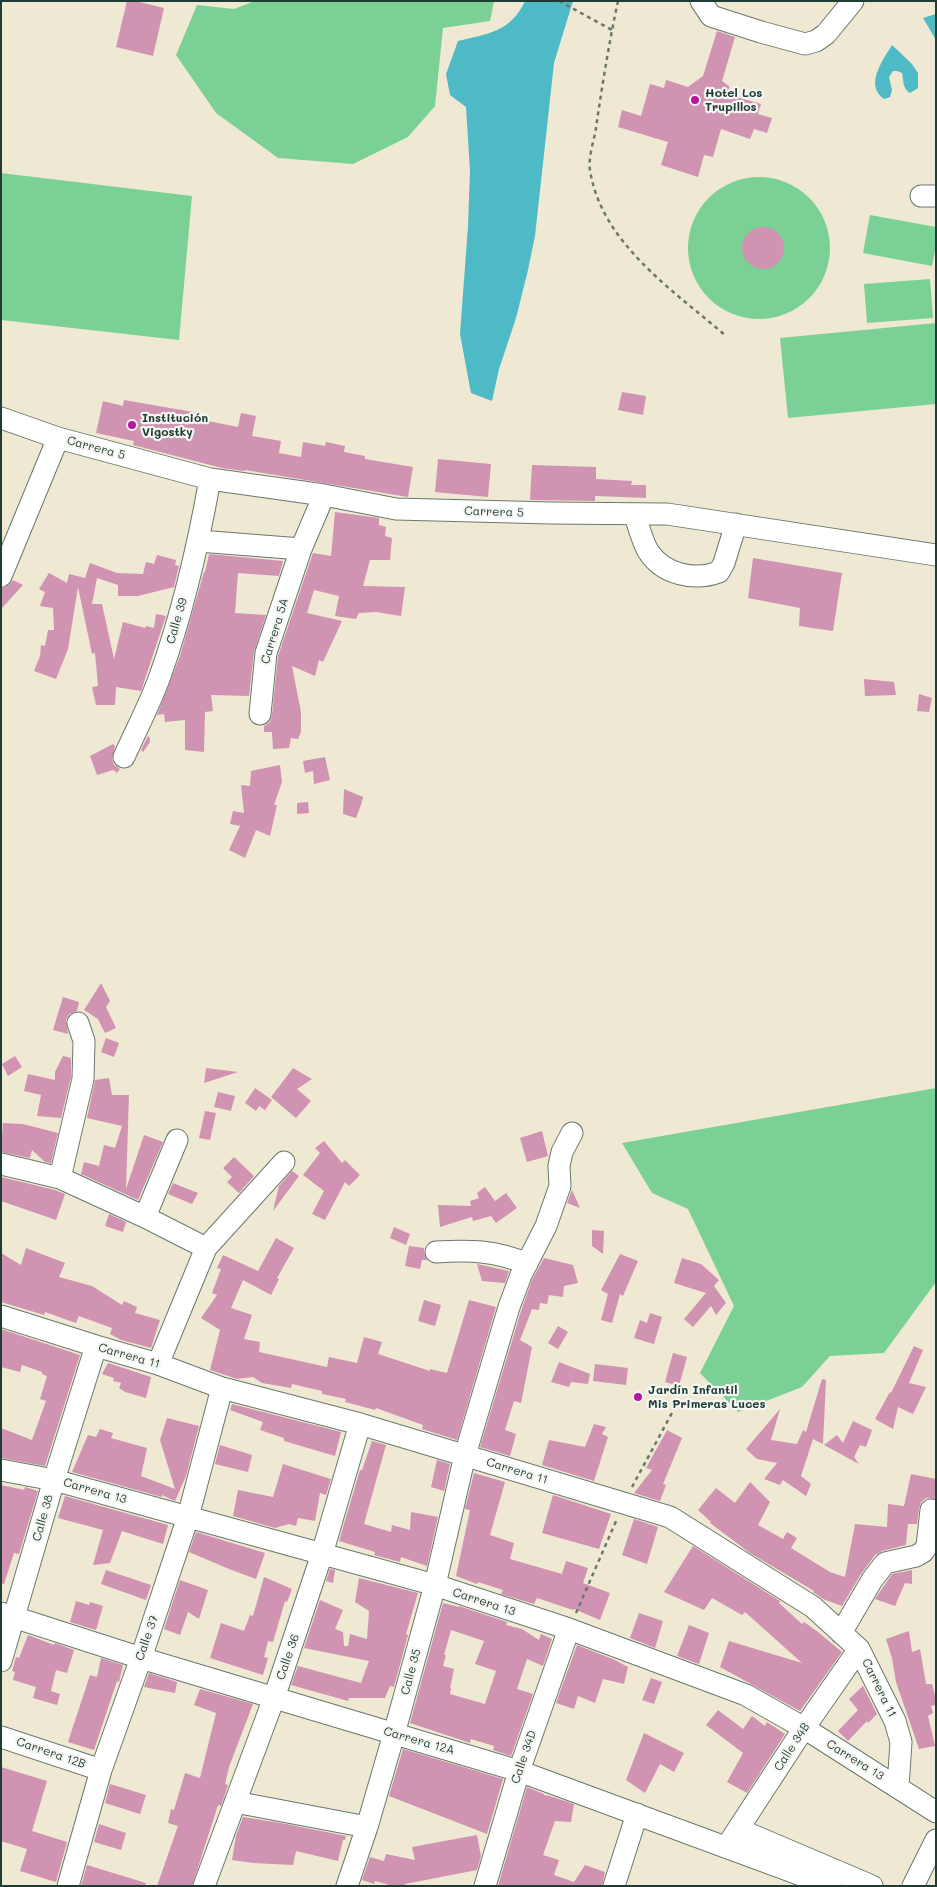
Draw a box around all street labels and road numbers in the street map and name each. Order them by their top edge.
street label: Carrera 5 [65,433,127,463]
street label: Carrera 5 [464,504,524,520]
street label: Calle 39 [164,596,190,646]
street label: Carrera 5A [258,596,292,666]
street label: Carrera 11 [96,1340,162,1372]
street label: Carrera 11 [484,1455,550,1487]
street label: Carrera 13 [62,1475,128,1507]
street label: Calle 38 [30,1493,56,1543]
street label: Carrera 13 [451,1585,517,1619]
street label: Calle 37 [133,1613,161,1663]
street label: Calle 36 [273,1632,303,1682]
street label: Calle 35 [398,1647,424,1697]
street label: Carrera 11 [859,1656,899,1720]
street label: Calle 34B [771,1720,813,1774]
street label: Carrera 12A [382,1724,456,1758]
street label: Calle 34D [508,1728,540,1786]
street label: Carrera 12B [14,1734,88,1772]
street label: Carrera 13 [824,1737,886,1783]

